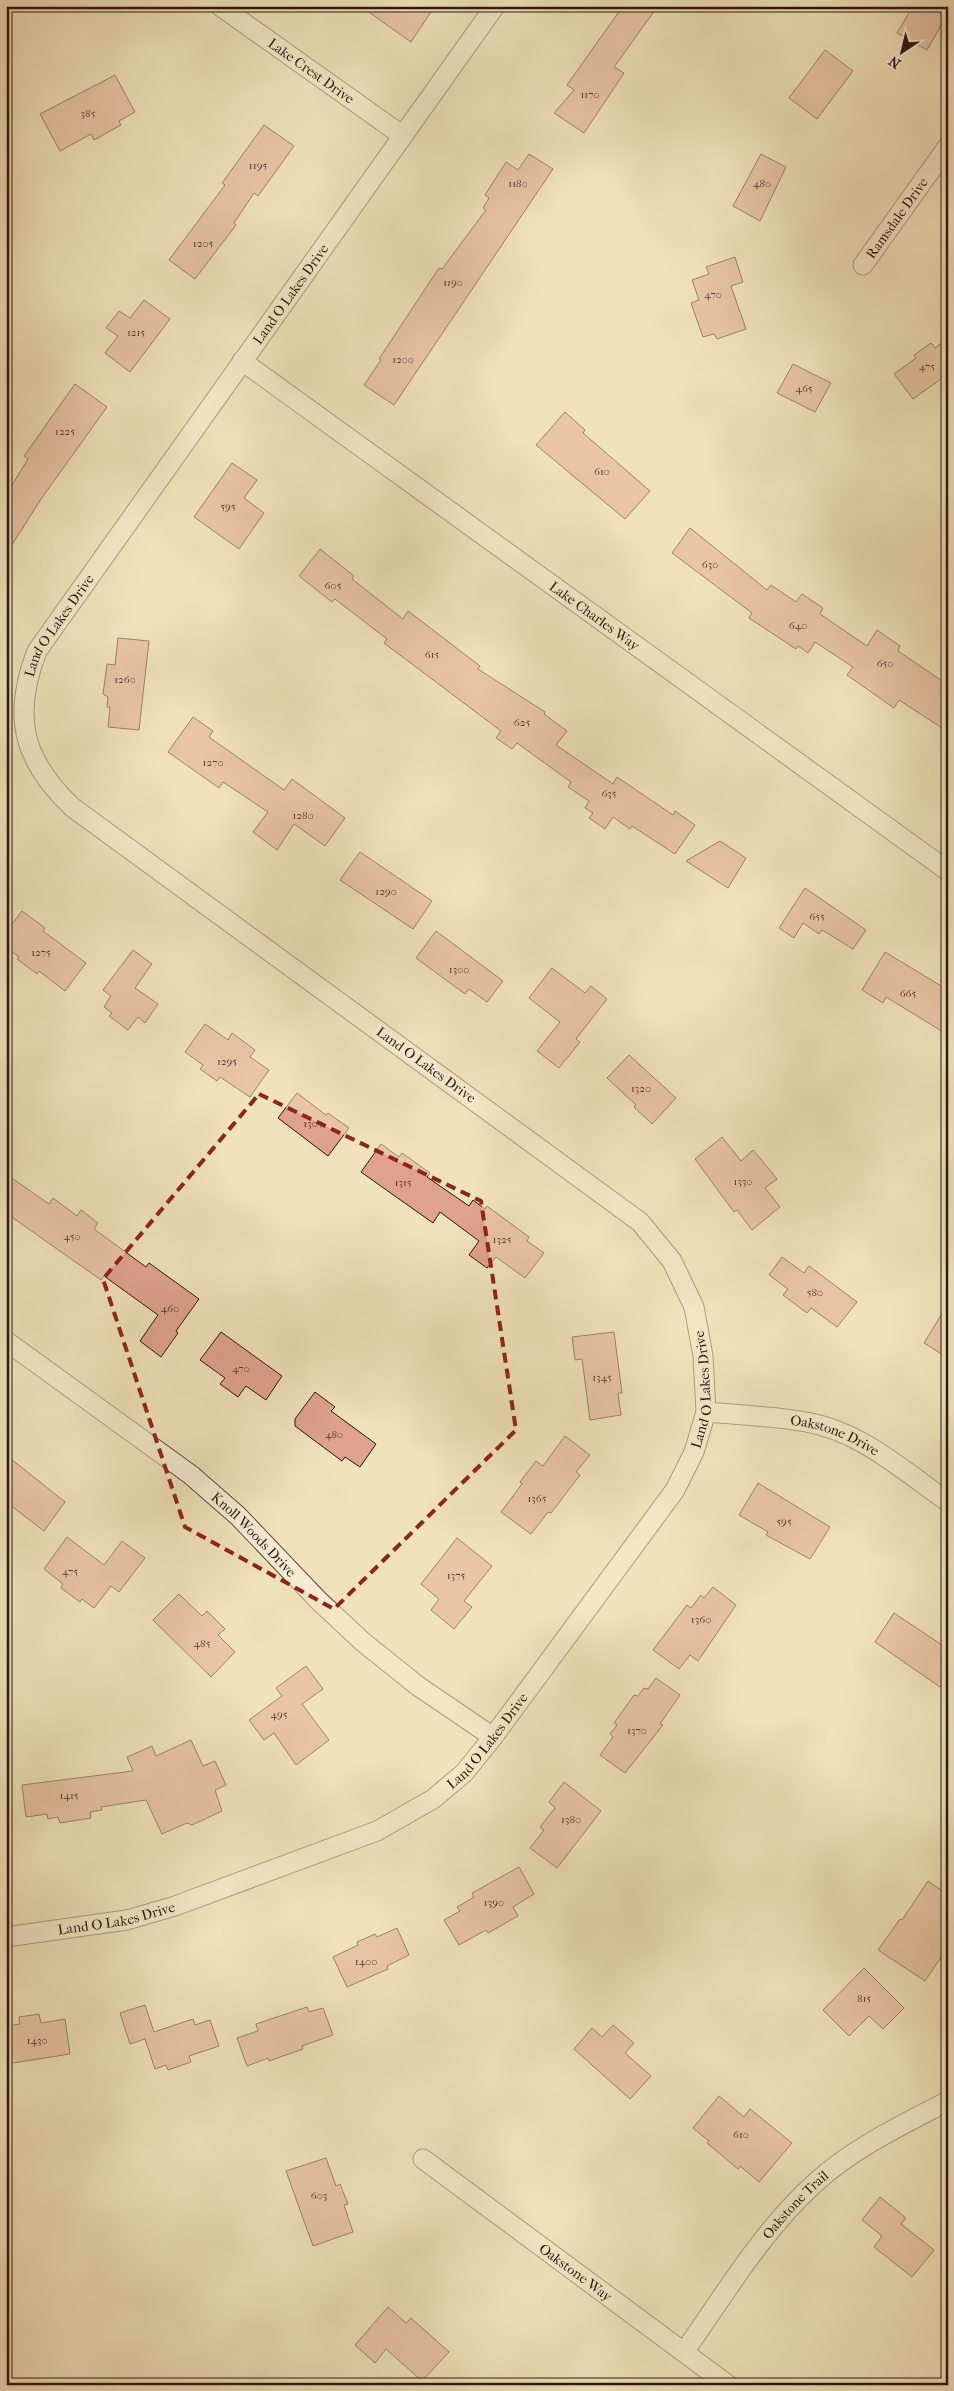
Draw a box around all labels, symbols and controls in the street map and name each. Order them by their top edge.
north arrow [876,28,926,78]
street label: Lake Crest Drive [265,35,358,107]
text: N [885,52,904,72]
house number: 1170 [580,88,600,101]
house number: 385 [81,107,96,120]
house number: 1195 [249,159,267,172]
street label: Ramsdale Drive [862,174,931,262]
house number: 1180 [508,177,528,190]
house number: 480 [753,177,771,190]
house number: 1205 [193,237,213,250]
street label: Land O Lakes Drive [249,240,332,347]
house number: 1190 [443,276,463,289]
house number: 470 [704,288,722,301]
house number: 1215 [127,326,145,339]
house number: 1200 [392,353,414,366]
house number: 475 [919,360,935,373]
house number: 465 [795,382,813,395]
house number: 1225 [55,425,75,438]
house number: 610 [594,465,610,478]
house number: 595 [220,500,236,513]
house number: 630 [702,558,718,571]
street label: Land O Lakes Drive [21,571,97,679]
street label: Lake Charles Way [546,578,643,654]
house number: 605 [325,579,342,592]
house number: 640 [789,619,807,632]
house number: 615 [425,648,440,661]
house number: 650 [877,657,893,670]
house number: 1260 [114,673,136,686]
house number: 625 [514,716,530,729]
house number: 1270 [203,756,223,769]
house number: 635 [601,787,617,800]
house number: 1280 [292,809,314,822]
house number: 1290 [375,885,397,898]
house number: 655 [809,910,825,923]
house number: 1275 [31,946,51,959]
house number: 1300 [449,963,469,976]
house number: 665 [900,987,917,1000]
street label: Land O Lakes Drive [373,1023,479,1107]
house number: 1295 [217,1055,237,1068]
house number: 1320 [631,1082,651,1095]
house number: 1305 [303,1117,323,1130]
house number: 1330 [733,1175,753,1188]
house number: 1315 [394,1176,412,1189]
house number: 450 [64,1230,81,1243]
house number: 1325 [493,1233,512,1246]
house number: 580 [807,1286,823,1299]
house number: 460 [161,1302,179,1315]
street label: Land O Lakes Drive [687,1329,715,1450]
house number: 470 [232,1362,250,1375]
house number: 1345 [592,1371,612,1384]
street label: Oakstone Drive [789,1411,883,1459]
house number: 480 [325,1428,343,1441]
street label: Knoll Woods Drive [208,1488,300,1580]
house number: 1365 [527,1492,547,1505]
house number: 595 [776,1515,792,1528]
house number: 475 [62,1565,78,1578]
house number: 1375 [447,1569,465,1582]
house number: 1360 [691,1613,711,1626]
house number: 485 [194,1637,211,1650]
street label: Land O Lakes Drive [443,1689,531,1792]
house number: 495 [270,1708,288,1721]
house number: 1370 [627,1724,647,1737]
house number: 1415 [59,1789,79,1802]
house number: 1380 [561,1813,581,1826]
house number: 1390 [484,1896,504,1909]
street label: Land O Lakes Drive [57,1898,177,1938]
house number: 1400 [355,1955,377,1968]
house number: 815 [857,1992,871,2005]
house number: 1430 [26,2034,48,2047]
house number: 610 [733,2128,749,2141]
street label: Oakstone Trail [758,2166,832,2243]
house number: 603 [311,2189,327,2202]
street label: Oakstone Way [536,2240,616,2305]

